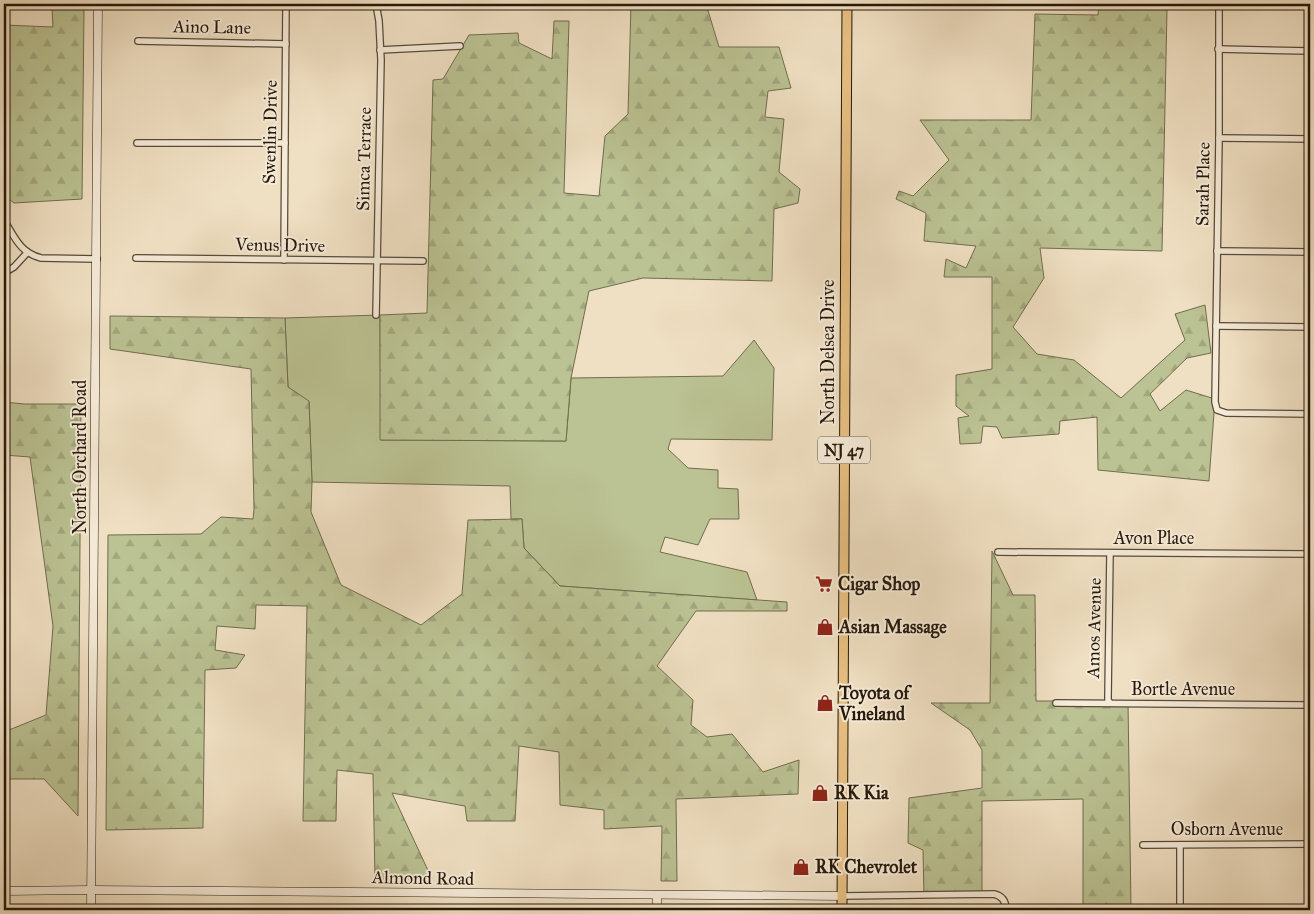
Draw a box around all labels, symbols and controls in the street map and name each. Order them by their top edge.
street label: Aino Lane [172,15,251,39]
street label: Swenlin Drive [258,80,282,184]
street label: Simca Terrace [352,107,376,211]
street label: Sarah Place [1191,142,1215,226]
street label: Venus Drive [234,233,325,257]
street label: North Delsea Drive [817,280,839,424]
street label: North Orchard Road [69,380,91,534]
road number: NJ 47 [818,436,870,464]
street label: Avon Place [1113,527,1194,549]
place label: Cigar Shop [838,573,920,596]
supermarket icon: Cigar Shop [814,574,834,594]
street label: Amos Avenue [1082,577,1106,680]
place label: Asian Massage [838,616,947,639]
shop icon: Asian Massage [815,617,835,637]
street label: Bortle Avenue [1131,678,1235,700]
place label: Toyota of Vineland [838,682,912,725]
shop icon: Toyota of Vineland [815,693,835,713]
place label: RK Kia [834,782,889,804]
shop icon: RK Kia [810,783,830,803]
street label: Osborn Avenue [1171,818,1283,840]
place label: RK Chevrolet [815,856,918,878]
shop icon: RK Chevrolet [791,857,811,877]
street label: Almond Road [371,866,474,890]

